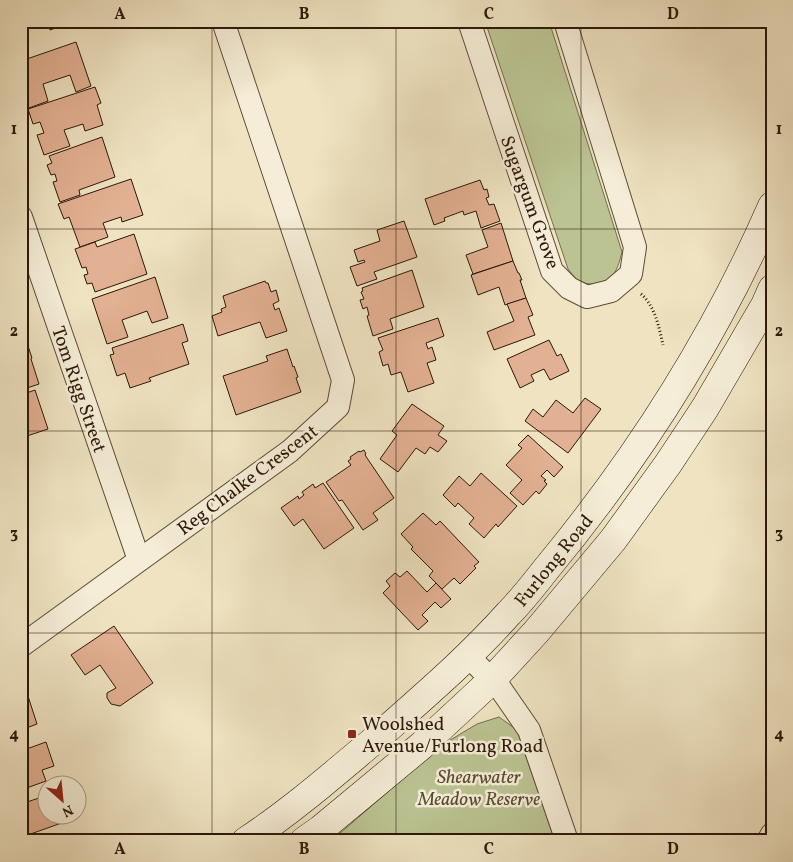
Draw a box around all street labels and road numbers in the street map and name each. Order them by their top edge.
street label: Sugargum Grove [493,132,565,273]
street label: Tom Rigg Street [44,323,112,457]
street label: Reg Chalke Crescent [173,419,324,542]
street label: Furlong Road [509,509,600,613]

